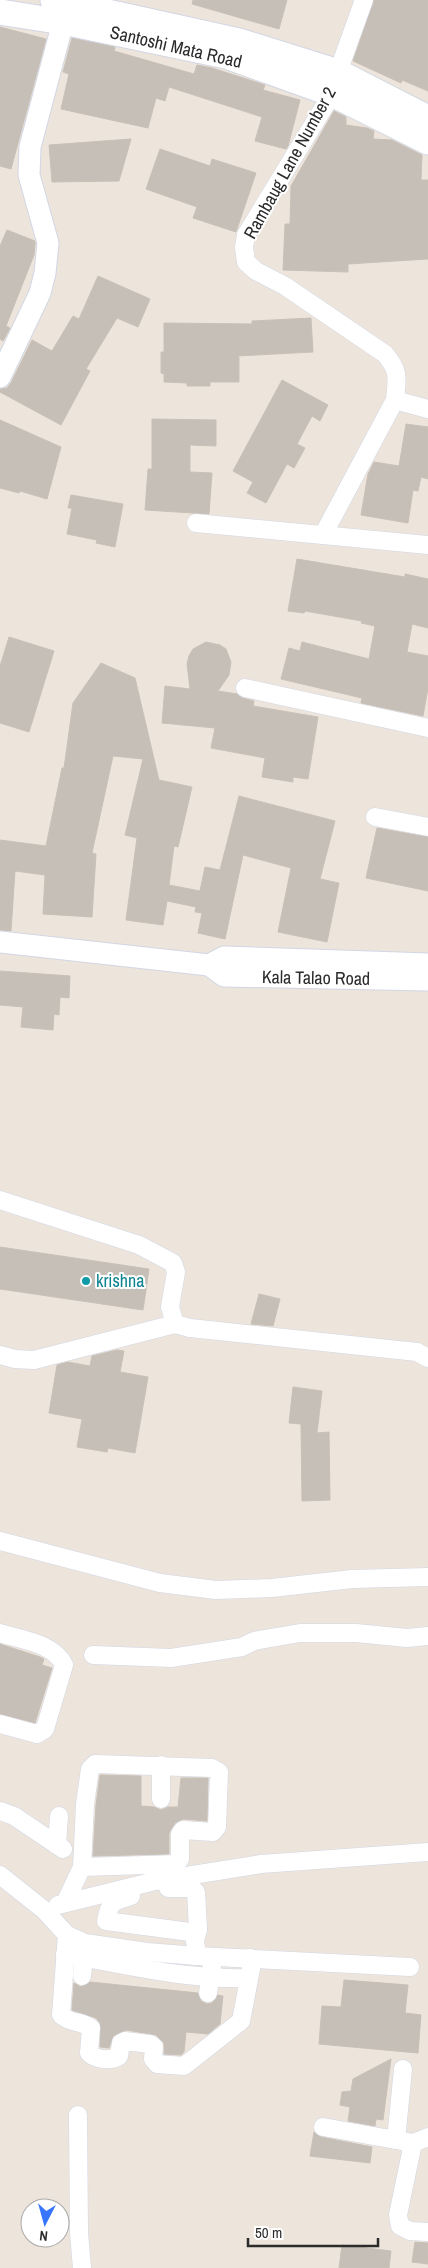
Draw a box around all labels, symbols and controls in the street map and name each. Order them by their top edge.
street label: Santoshi Mata Road [108,19,244,74]
street label: Rambaug Lane Number 2 [237,82,342,243]
street label: Kala Talao Road [262,964,370,991]
place label: krishna [96,1268,144,1293]
marker: krishna [80,1275,92,1287]
north arrow [20,2198,70,2248]
scale bar [248,2216,378,2248]
text: 50 m [255,2222,282,2243]
text: N [39,2227,49,2245]

